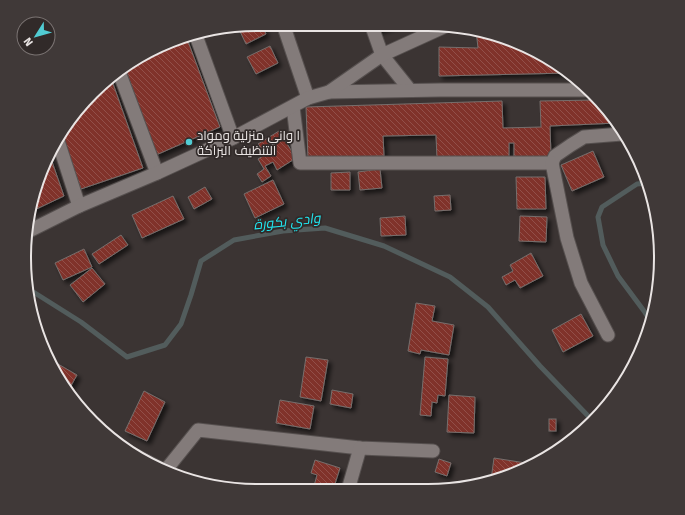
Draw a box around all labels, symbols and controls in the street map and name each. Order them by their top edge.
north arrow [16,16,56,56]
text: N [21,35,36,49]
place label: ا واني منزلية ومواد التنظيف البراكة [197,128,300,158]
marker: ا واني منزلية ومواد التنظيف البراكة [184,137,194,147]
water label: وادي بكورة [253,209,323,236]

